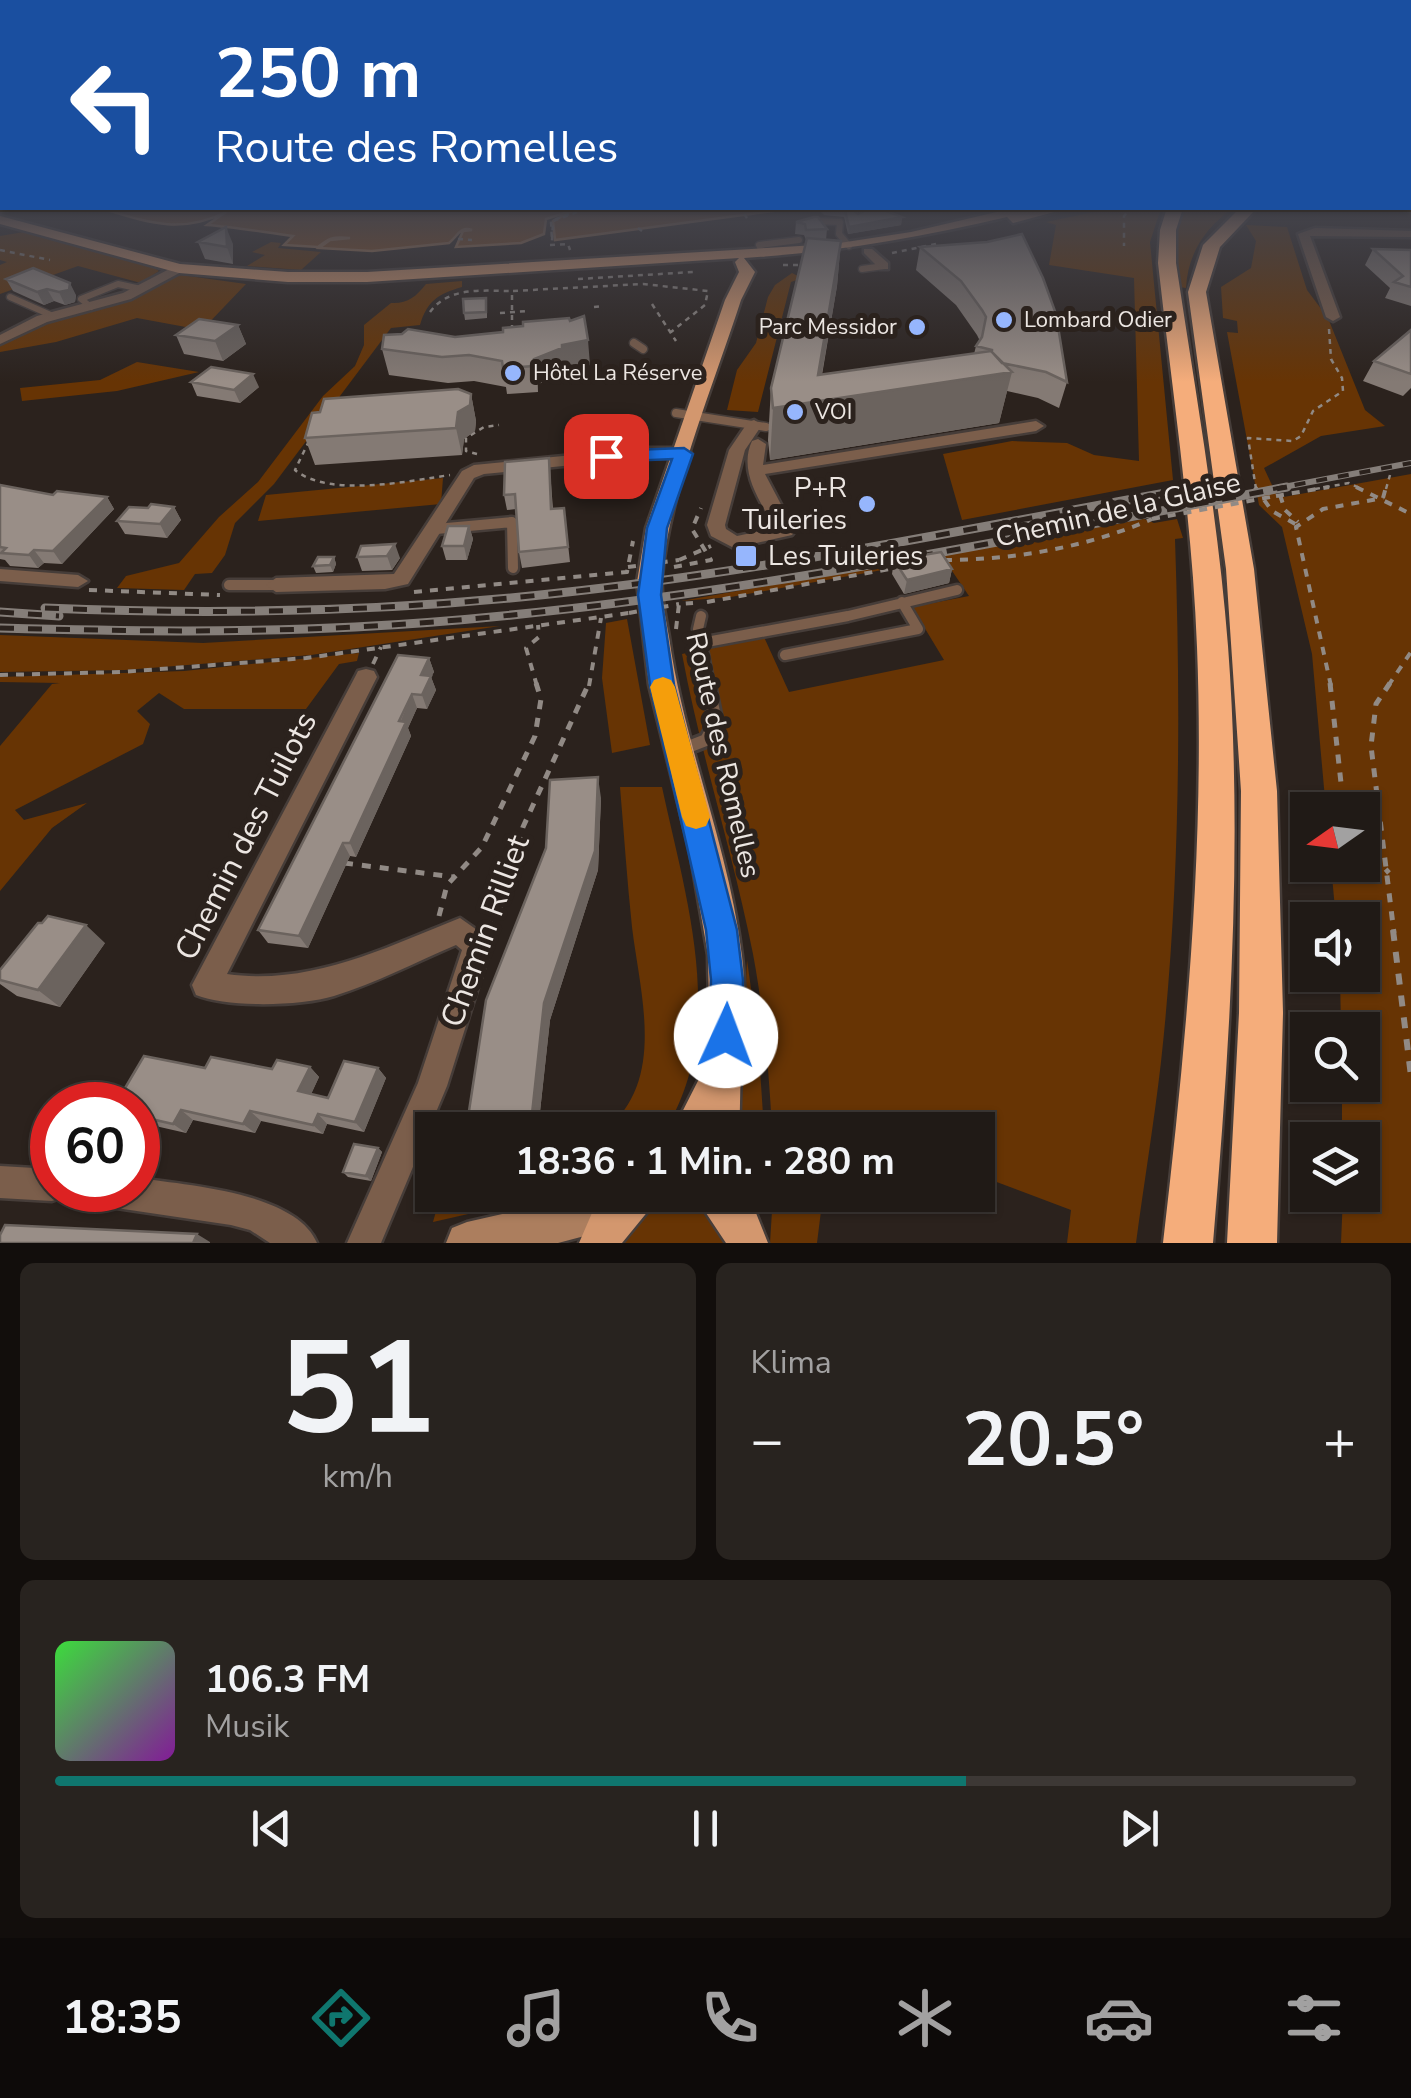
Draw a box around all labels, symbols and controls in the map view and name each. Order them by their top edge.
text: 250 m [215,26,421,122]
icon: left [50,40,180,170]
text: Route des Romelles [215,117,618,178]
place label: Lombard Odier [1024,305,1172,335]
marker: Lombard Odier [993,309,1015,331]
place label: Parc Messidor [759,312,897,342]
marker: Parc Messidor [906,316,928,338]
place label: Hôtel La Réserve [533,358,702,388]
marker: Hôtel La Réserve [502,362,524,384]
place label: VOI [814,397,852,427]
marker: VOI [784,401,806,423]
pin [564,414,649,499]
icon: arrive [579,429,634,484]
street label: Chemin de la Glaise [992,463,1244,557]
place label: P+R Tuileries [742,469,847,539]
marker: P+R Tuileries [856,493,878,515]
place label: Les Tuileries [768,537,924,575]
marker: Les Tuileries [733,543,759,569]
street label: Route des Romelles [676,628,770,882]
street label: Chemin des Tuilots [165,705,327,967]
north arrow [1290,792,1380,882]
map controls [1290,792,1380,1212]
street label: Chemin Rilliet [430,828,540,1033]
button: sound [1290,902,1380,992]
position arrow [674,984,778,1088]
button: search [1290,1012,1380,1102]
speed limit sign: 60 [30,1082,160,1212]
button: layers [1290,1122,1380,1212]
text: 18:36 · 1 Min. · 280 m [515,1136,895,1187]
text: 51 [280,1301,436,1478]
text: Klima [751,1341,832,1384]
text: 20.5° [962,1389,1144,1491]
text: − [751,1403,784,1478]
text: + [1323,1403,1356,1478]
text: km/h [322,1455,393,1498]
text: 106.3 FM [205,1654,370,1705]
text: Musik [205,1705,289,1748]
icon: previous [244,1801,299,1856]
icon: pause [678,1801,733,1856]
icon: next [1112,1801,1167,1856]
icon: directions [306,1983,376,2053]
icon: music [501,1983,571,2053]
icon: phone [695,1983,765,2053]
icon: climate [890,1983,960,2053]
icon: car [1084,1983,1154,2053]
icon: filters [1279,1983,1349,2053]
text: 18:35 [62,1988,181,2049]

